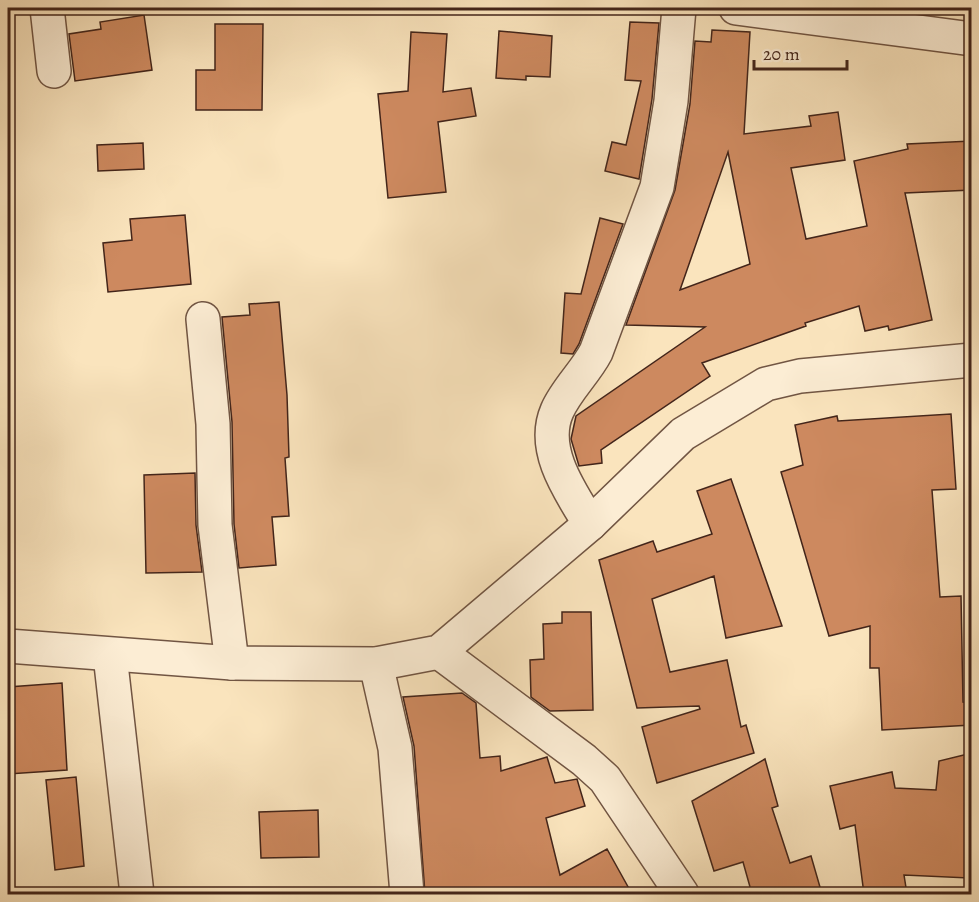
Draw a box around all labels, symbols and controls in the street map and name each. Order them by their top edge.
scale bar [754,33,847,71]
text: 20 m [763,42,800,66]

